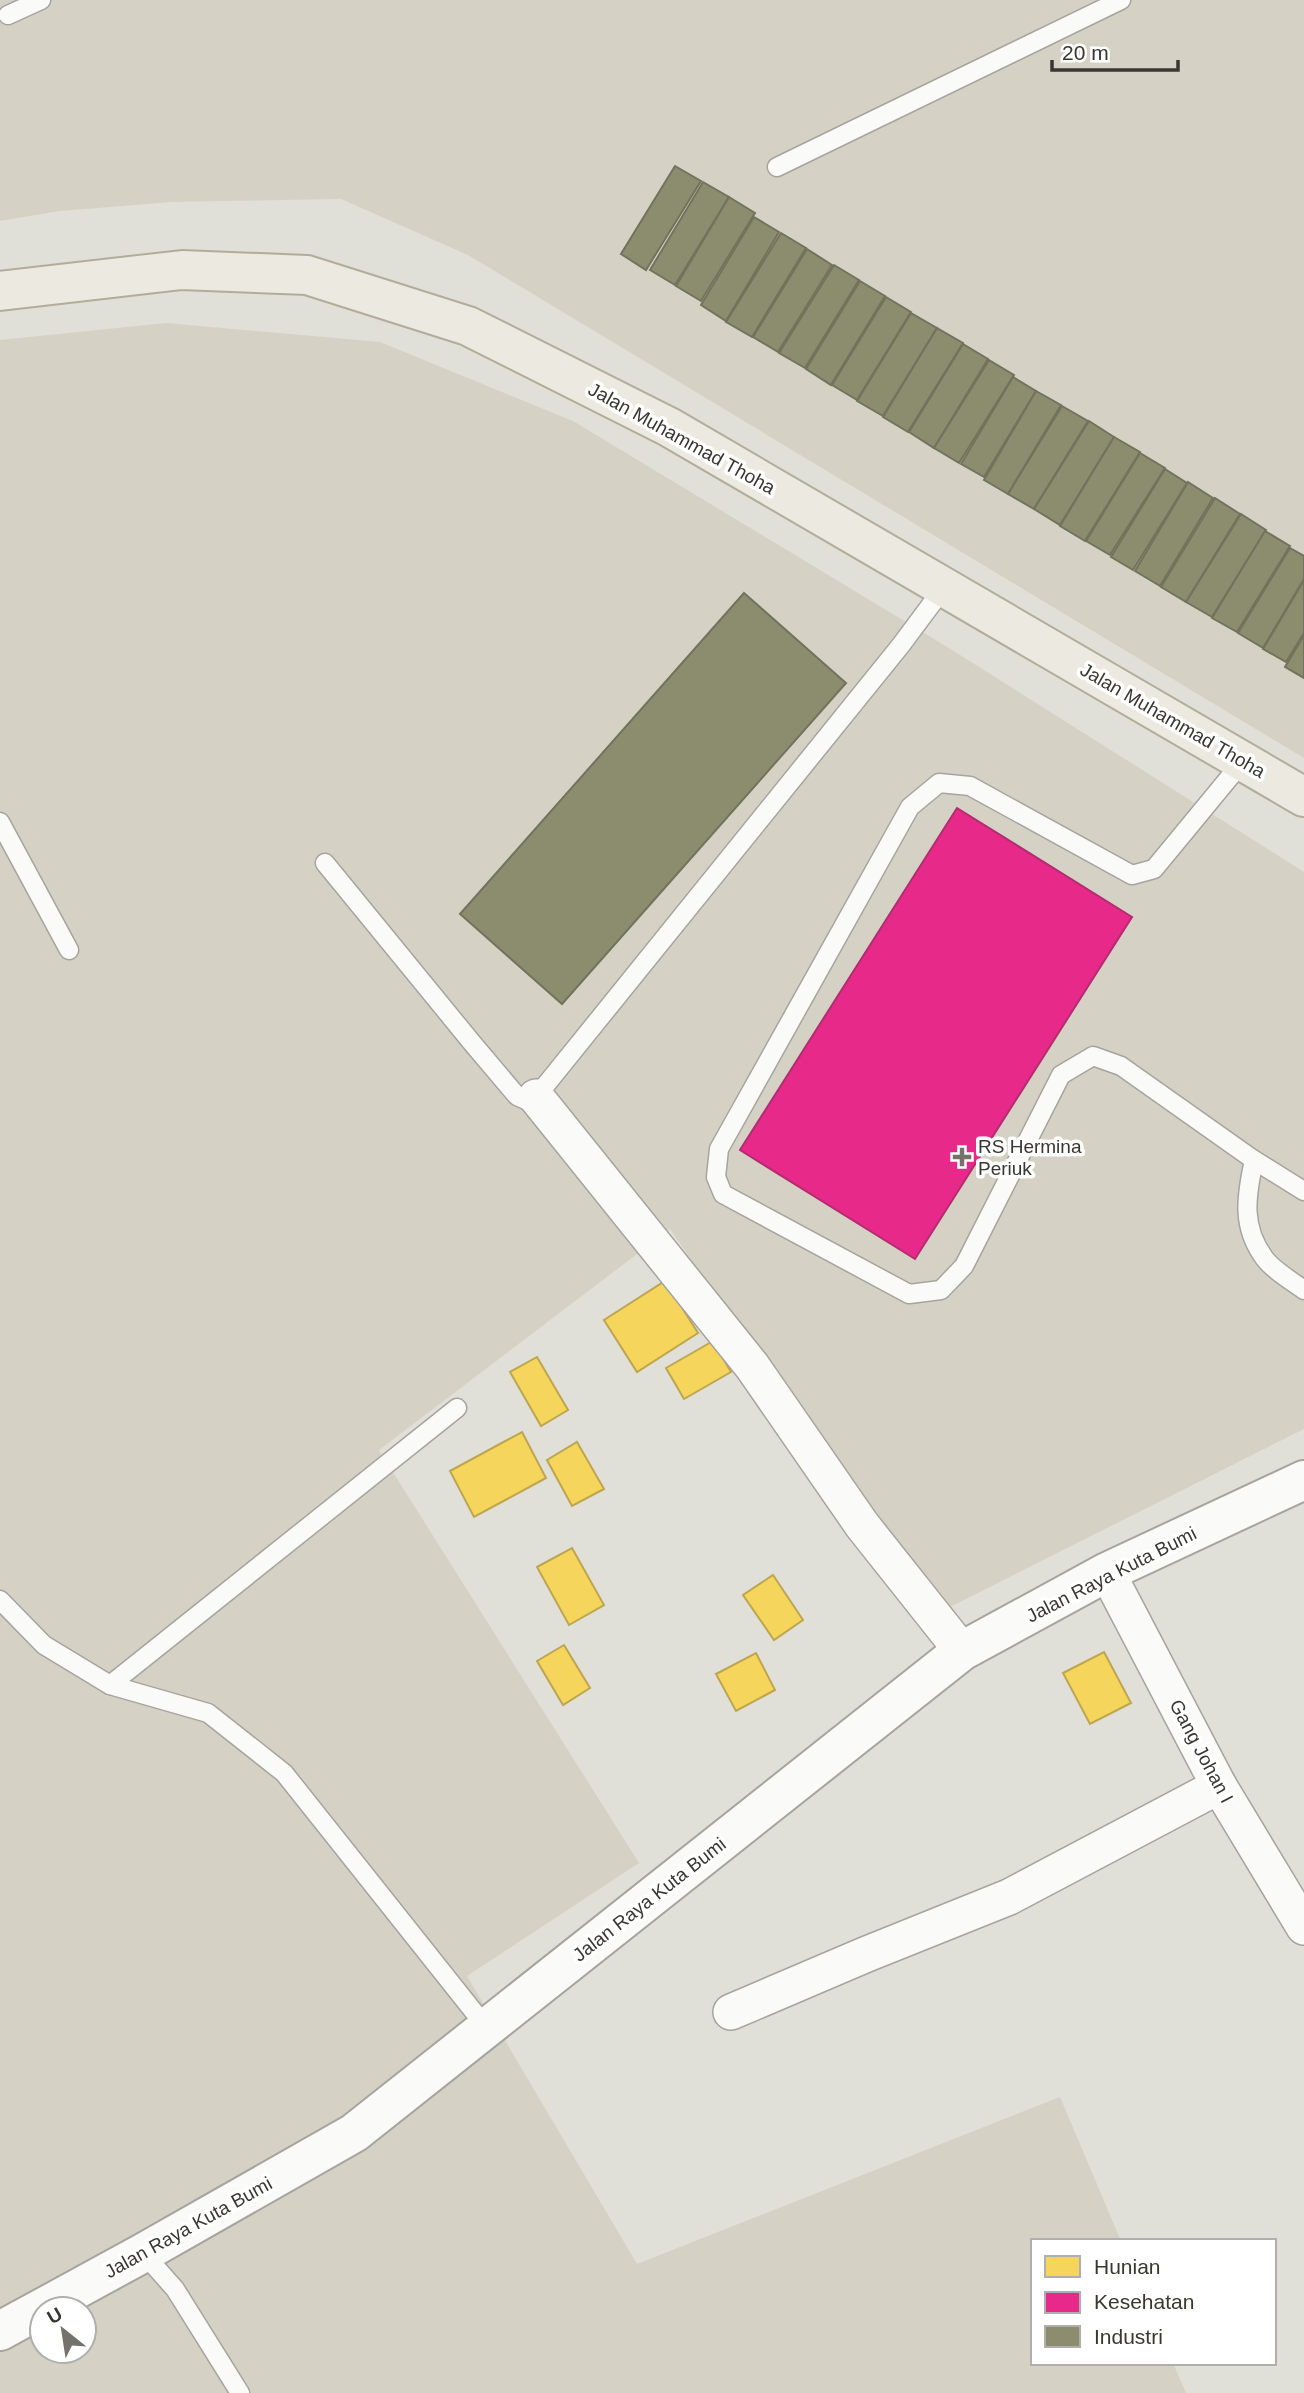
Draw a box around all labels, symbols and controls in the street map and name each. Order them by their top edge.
scale bar [1052,28,1178,72]
text: 20 m [1062,41,1109,64]
street label: Jalan Muhammad Thoha [585,378,779,499]
street label: Jalan Muhammad Thoha [1077,659,1269,782]
place label: RS Hermina Periuk [978,1136,1082,1179]
marker: RS Hermina Periuk [952,1147,972,1167]
street label: Jalan Raya Kuta Bumi [1023,1522,1200,1626]
street label: Gang Johan I [1166,1696,1238,1807]
street label: Jalan Raya Kuta Bumi [569,1833,730,1966]
street label: Jalan Raya Kuta Bumi [101,2173,276,2282]
legend [1031,2239,1276,2365]
text: Hunian [1094,2255,1161,2278]
text: Kesehatan [1094,2290,1194,2313]
north arrow [28,2295,98,2365]
text: U [44,2303,66,2328]
text: Industri [1094,2325,1163,2348]

